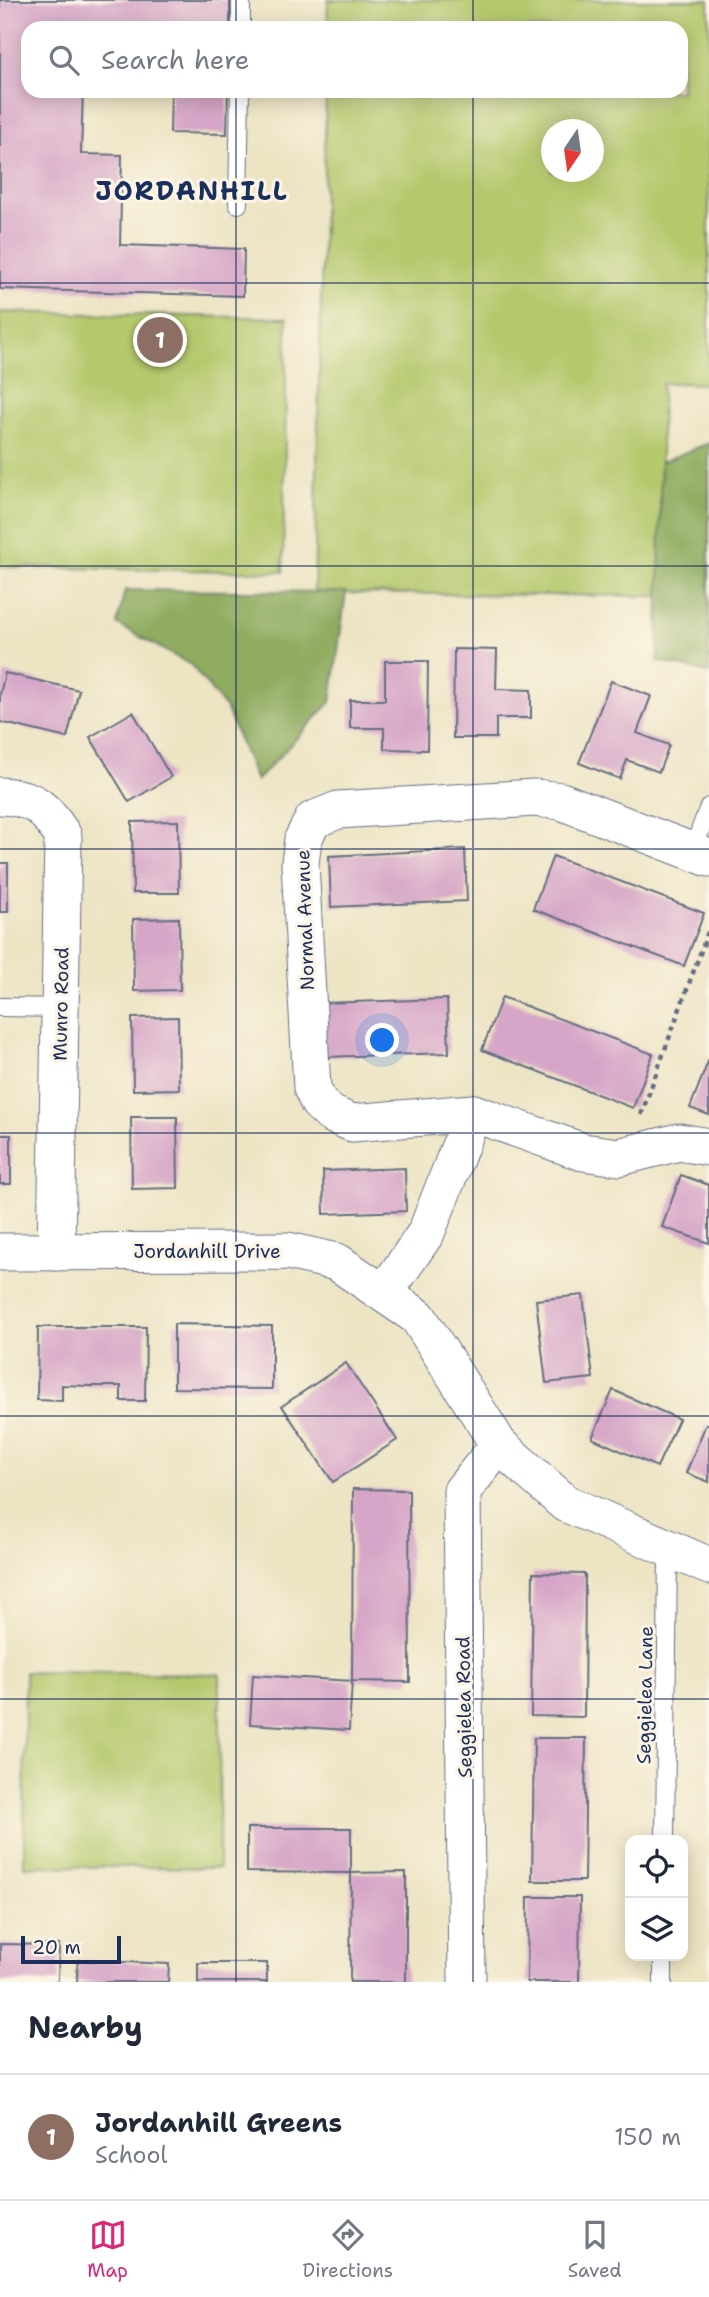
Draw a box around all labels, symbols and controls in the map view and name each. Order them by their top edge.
search box [21,21,688,98]
icon: search [45,41,83,79]
text: Search here [101,42,250,77]
north arrow [541,119,604,182]
district label: JORDANHILL [95,173,289,208]
pin: 1 [137,314,183,366]
street label: Normal Avenue [290,849,320,991]
street label: Munro Road [48,947,74,1061]
your location [365,1023,399,1057]
street label: Jordanhill Drive [133,1239,281,1264]
street label: Seggielea Lane [631,1626,659,1764]
street label: Seggielea Road [450,1636,478,1778]
map controls [625,1835,688,1961]
button: locate [625,1835,688,1898]
button: layers [625,1898,688,1961]
scale bar [21,1933,121,1965]
text: 20 m [32,1935,81,1960]
text: Nearby [28,2007,143,2048]
text: Jordanhill Greens [95,2105,342,2140]
text: 1 [46,2122,56,2152]
text: 150 m [614,2122,681,2152]
text: School [95,2140,167,2170]
tab: Map [87,2216,128,2283]
tab: Directions [303,2216,393,2283]
tab: Saved [568,2216,622,2283]

